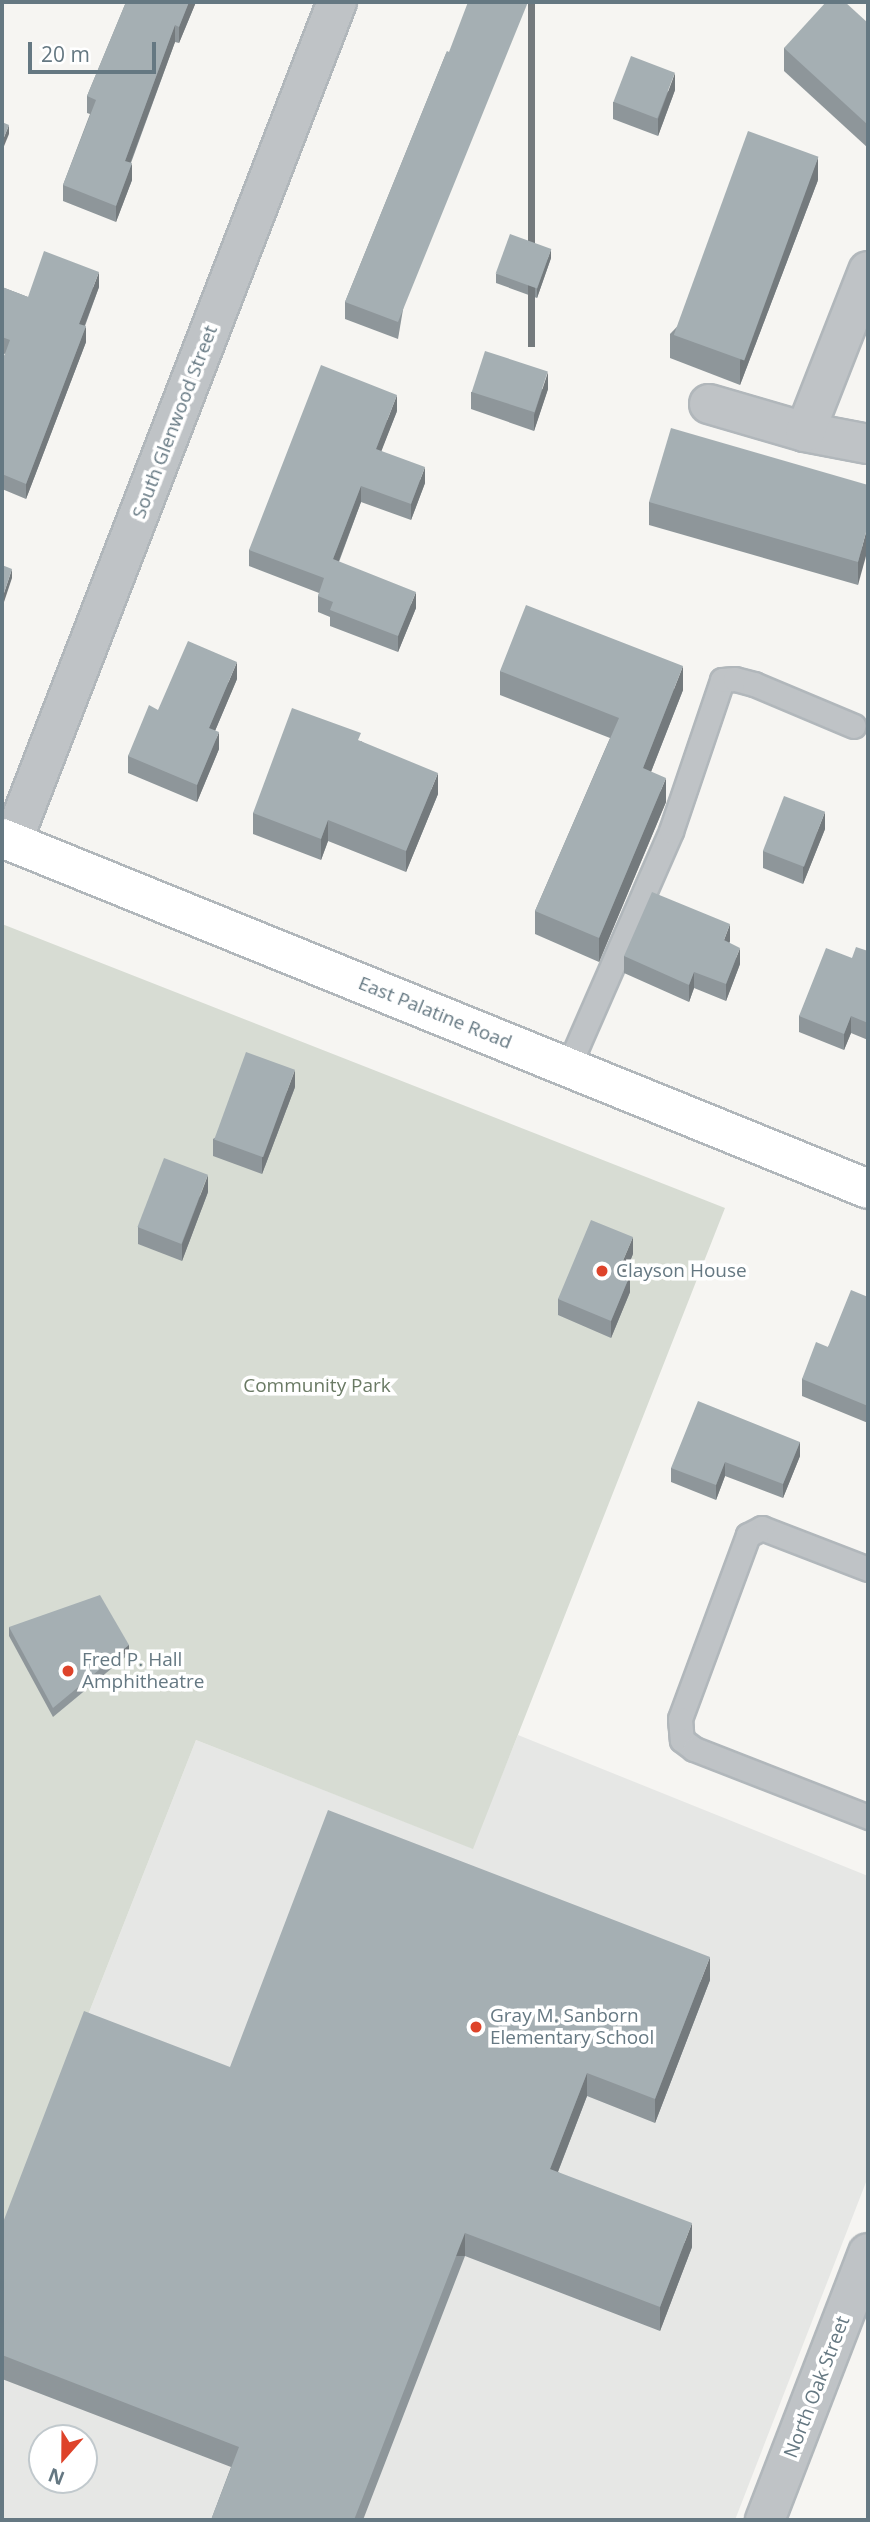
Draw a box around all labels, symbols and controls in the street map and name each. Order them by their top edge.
scale bar [32,28,159,72]
text: 20 m [41,40,90,68]
street label: South Glenwood Street [128,322,222,522]
street label: East Palatine Road [355,972,515,1054]
place label: Clayson House [616,1260,747,1282]
marker: Clayson House [594,1263,610,1279]
park label: Community Park [243,1375,391,1397]
place label: Fred P. Hall Amphitheatre [82,1649,205,1693]
marker: Fred P. Hall Amphitheatre [60,1663,76,1679]
place label: Gray M. Sanborn Elementary School [490,2005,654,2049]
marker: Gray M. Sanborn Elementary School [468,2019,484,2035]
street label: North Oak Street [779,2313,855,2461]
north arrow [28,2424,98,2494]
text: N [44,2462,68,2492]

